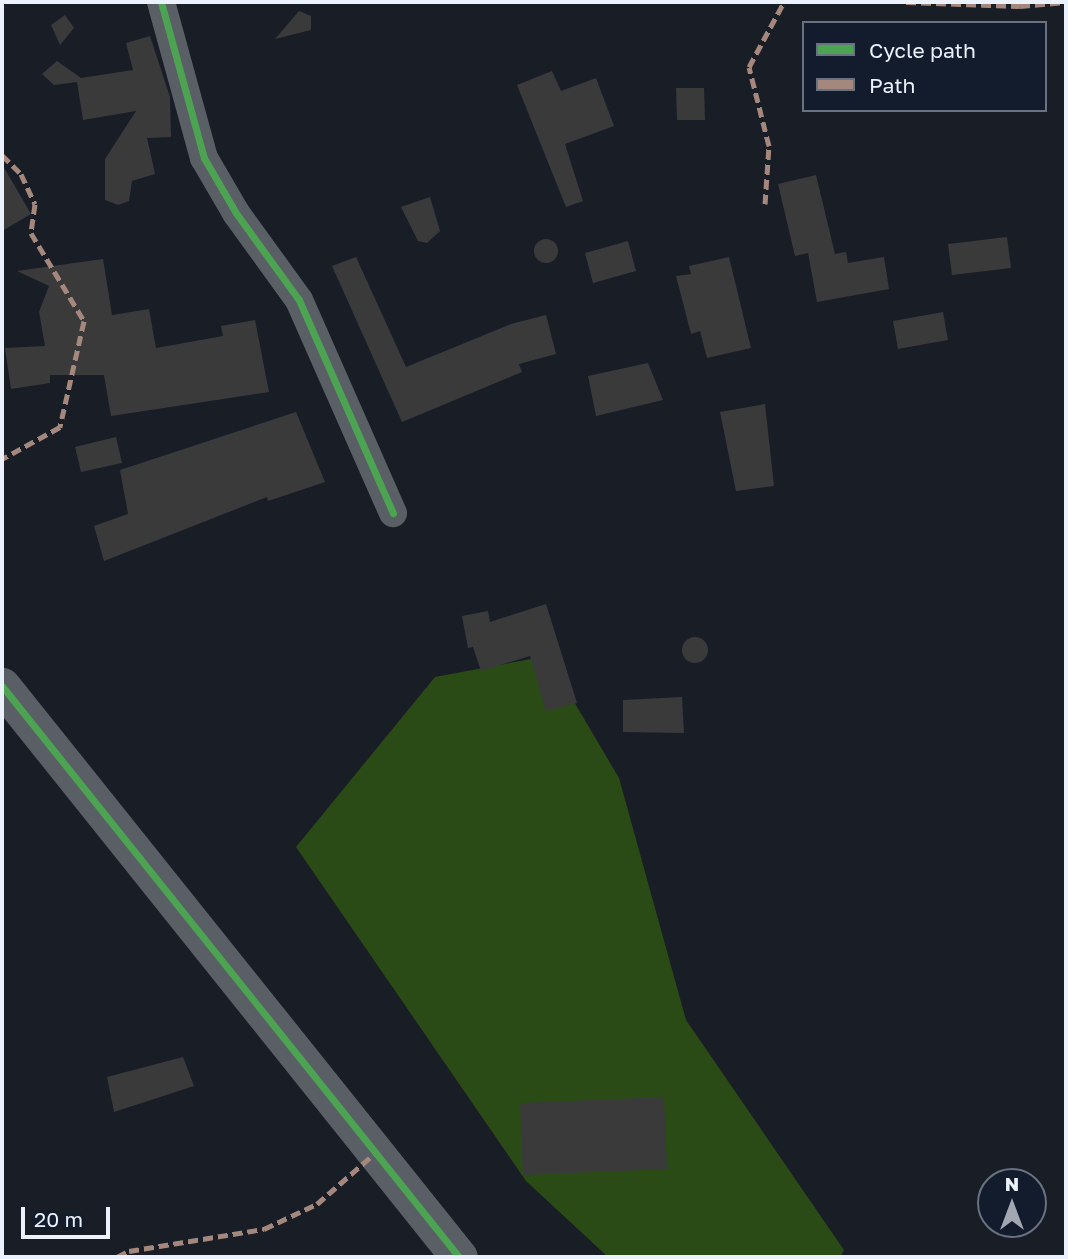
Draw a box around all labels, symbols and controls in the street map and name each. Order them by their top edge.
legend [802,21,1047,112]
text: Cycle path [869,37,976,63]
text: Path [869,72,916,98]
north arrow [977,1168,1047,1238]
text: N [1005,1172,1019,1195]
scale bar [24,1192,114,1236]
text: 20 m [34,1206,83,1232]

